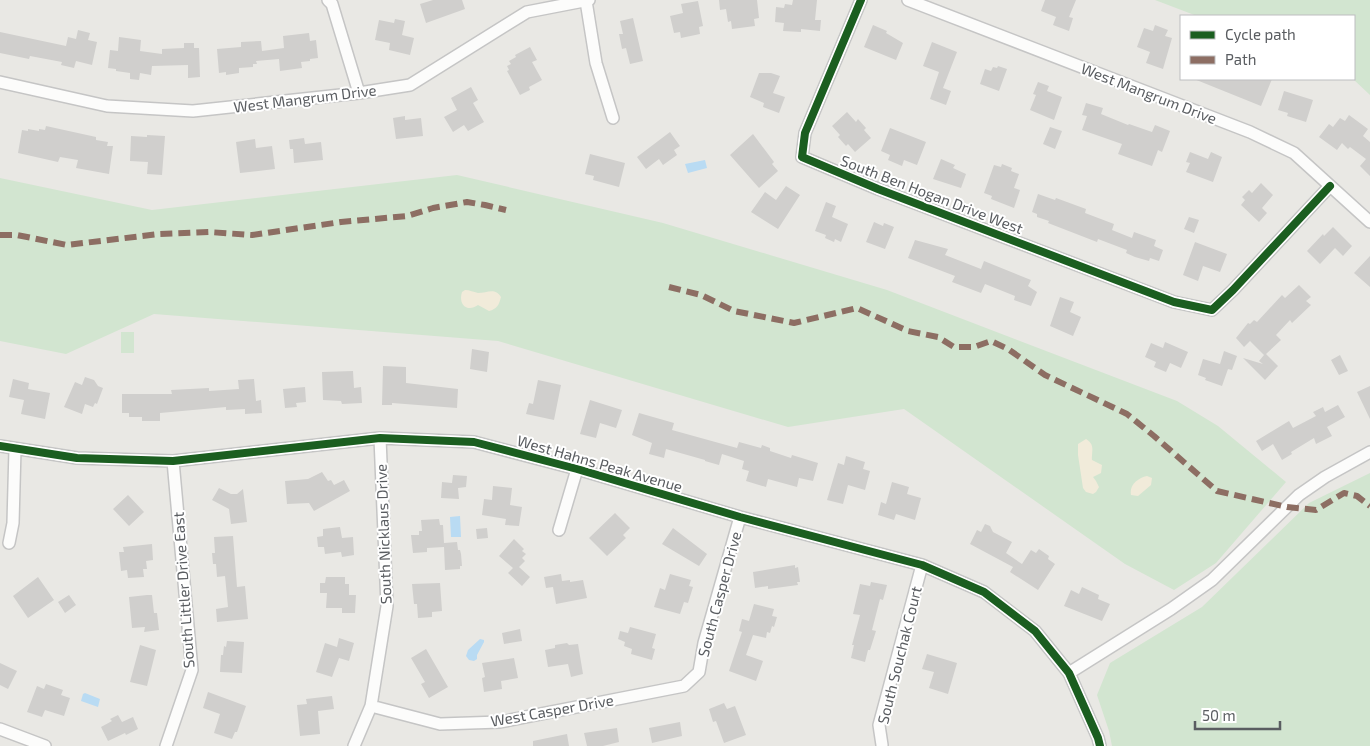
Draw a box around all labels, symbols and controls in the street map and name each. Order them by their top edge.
legend [1180,15,1355,80]
text: Cycle path [1225,25,1296,43]
text: Path [1225,50,1256,68]
street label: West Mangrum Drive [1079,59,1219,127]
street label: West Mangrum Drive [233,80,377,116]
street label: South Ben Hogan Drive West [838,151,1026,237]
street label: West Hahns Peak Avenue [515,431,685,495]
street label: South Nicklaus Drive [372,464,394,604]
street label: South Littler Drive East [169,511,197,669]
street label: South Casper Drive [694,529,744,659]
street label: South Souchak Court [873,584,925,726]
street label: West Casper Drive [489,690,615,730]
scale bar [1195,698,1280,730]
text: 50 m [1202,706,1236,724]

